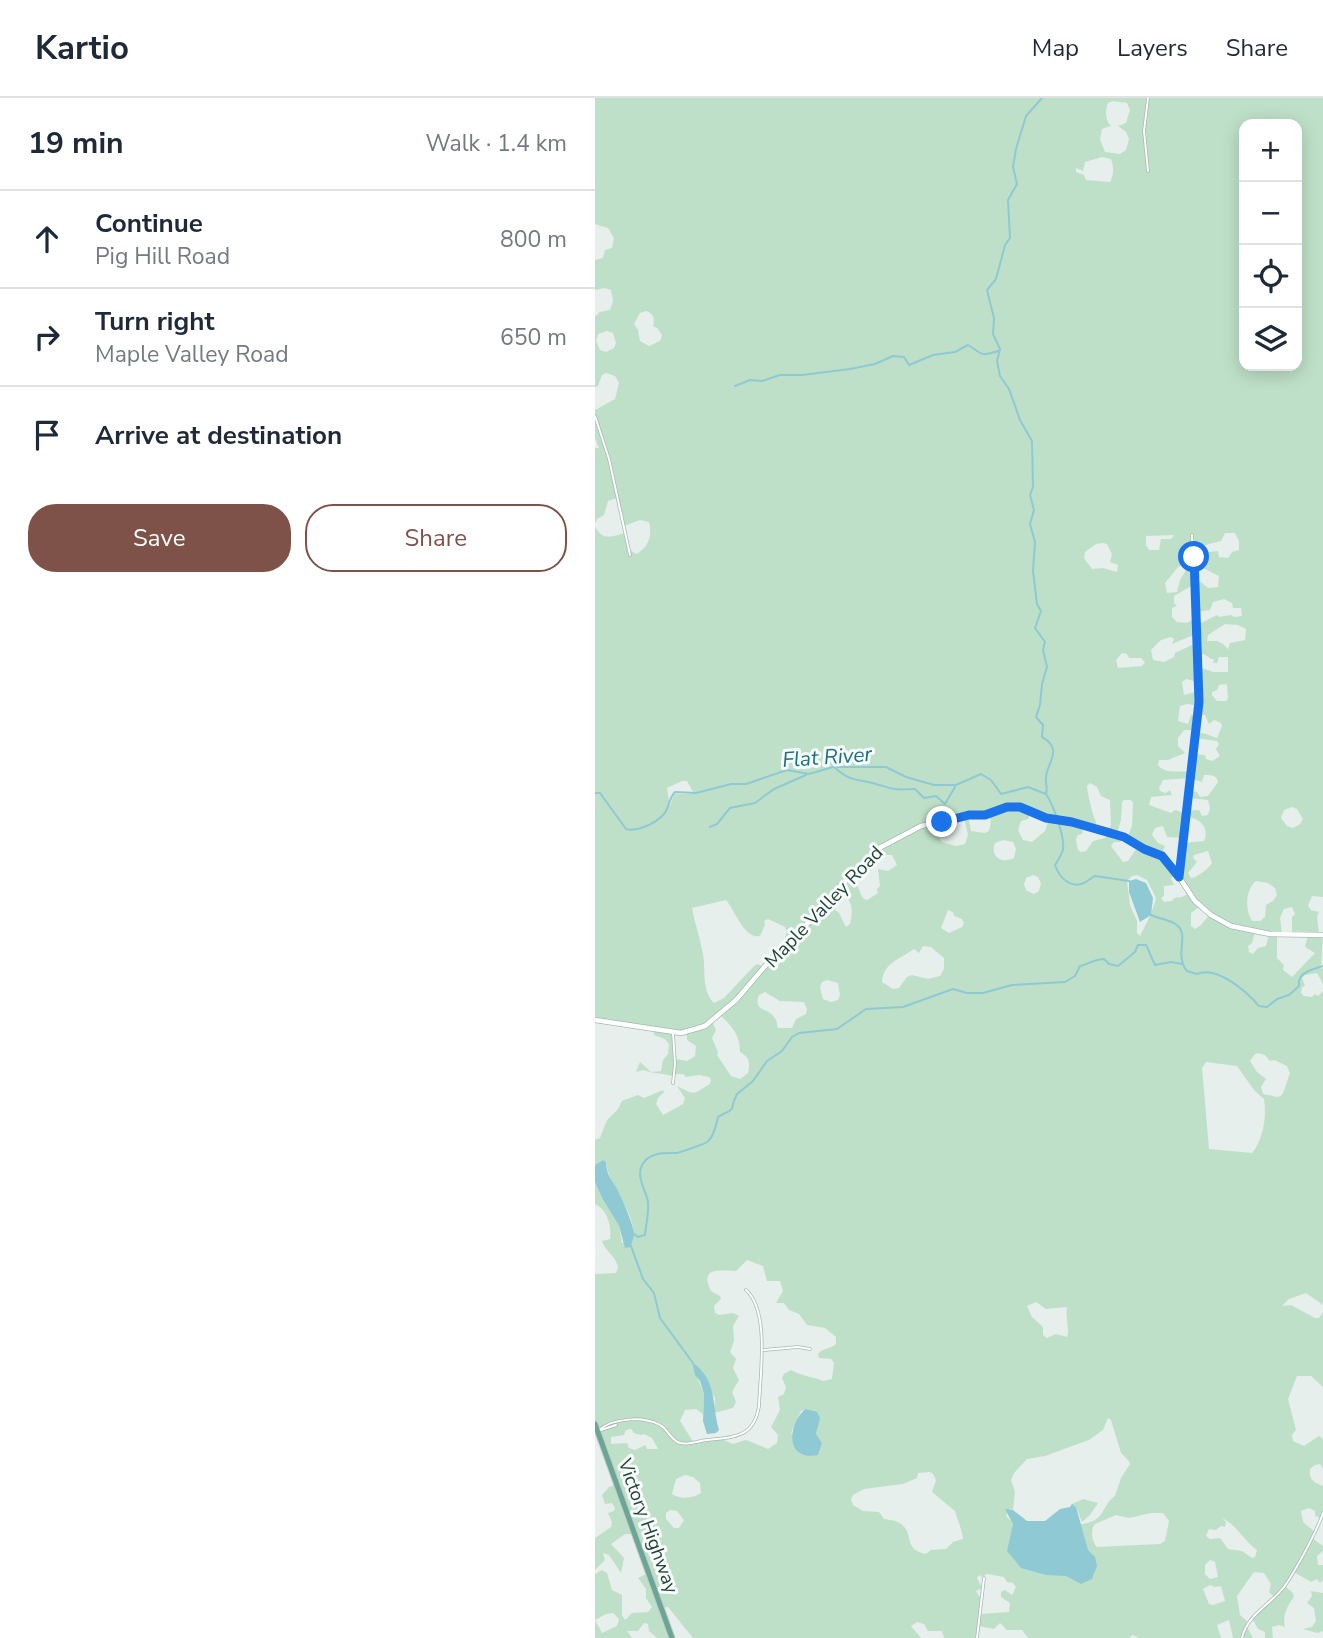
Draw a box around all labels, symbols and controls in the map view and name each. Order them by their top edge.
text: Kartio [35,26,129,71]
text: Map [1032,32,1079,64]
text: Layers [1117,32,1188,64]
text: Share [1226,32,1288,64]
map controls [1239,119,1302,371]
button: + [1239,119,1302,182]
text: 19 min [28,123,124,164]
text: Walk · 1.4 km [425,128,567,159]
button: − [1239,182,1302,245]
text: Continue [95,206,203,241]
icon: ahead [28,220,66,258]
text: 800 m [500,224,567,255]
text: Pig Hill Road [95,241,230,272]
button: locate [1239,245,1302,308]
text: Turn right [95,304,214,339]
button: layers [1239,308,1302,371]
icon: right [28,318,66,356]
text: 650 m [500,322,567,353]
text: Maple Valley Road [95,339,289,370]
icon: arrive [28,416,66,454]
text: Arrive at destination [95,418,342,453]
button: Save [28,504,291,572]
button: Share [305,504,567,572]
route start [1178,541,1209,572]
water label: Flat River [781,740,873,774]
route end [926,806,957,837]
street label: Maple Valley Road [759,840,889,974]
street label: Victory Highway [611,1454,685,1597]

